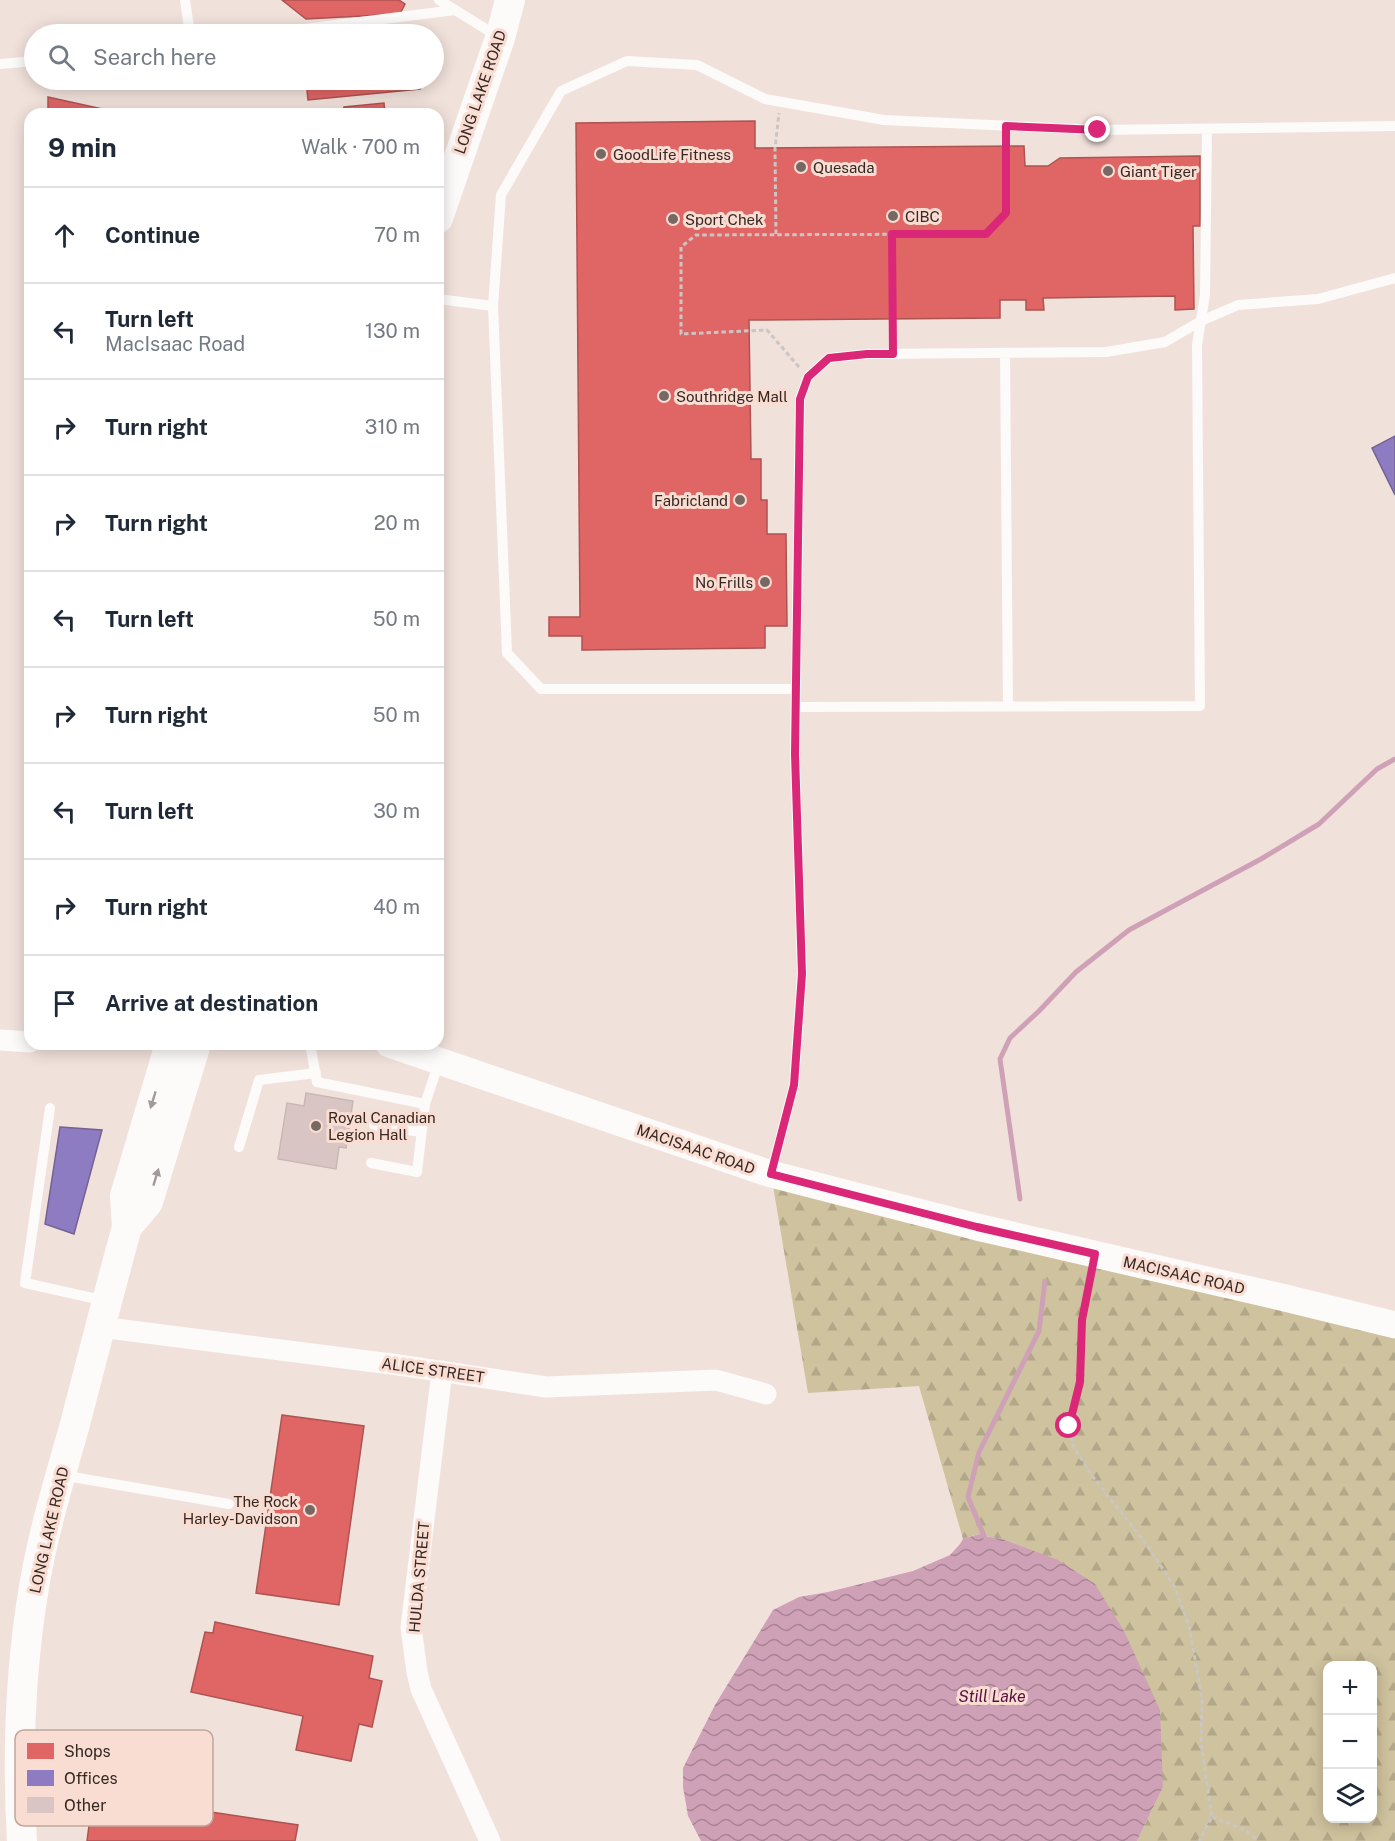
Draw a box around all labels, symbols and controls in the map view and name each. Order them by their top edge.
search box [24,24,444,90]
street label: LONG LAKE ROAD [451,28,509,156]
icon: search [45,41,78,74]
text: Search here [93,44,217,70]
route end [1084,116,1110,142]
text: 9 min [48,132,117,163]
text: Walk · 700 m [301,135,420,159]
place label: GoodLife Fitness [613,146,731,163]
marker: GoodLife Fitness [594,147,608,161]
place label: Quesada [813,159,875,176]
marker: Quesada [794,160,808,174]
place label: Giant Tiger [1120,163,1197,180]
marker: Giant Tiger [1101,164,1115,178]
place label: CIBC [905,208,940,225]
marker: CIBC [886,209,900,223]
place label: Sport Chek [685,211,763,228]
marker: Sport Chek [666,212,680,226]
icon: ahead [48,219,81,252]
text: Continue [105,222,200,248]
text: 70 m [374,223,420,247]
text: Turn left [105,306,194,332]
icon: left [48,315,81,348]
text: 130 m [365,319,420,343]
text: MacIsaac Road [105,332,245,356]
place label: Southridge Mall [676,388,788,405]
marker: Southridge Mall [657,389,671,403]
icon: right [48,411,81,444]
text: Turn right [105,414,208,440]
text: 310 m [365,415,420,439]
place label: Fabricland [654,492,728,509]
marker: Fabricland [733,493,747,507]
icon: right [48,507,81,540]
text: Turn right [105,510,208,536]
text: 20 m [374,511,420,535]
place label: No Frills [695,574,753,591]
marker: No Frills [758,575,772,589]
icon: left [48,603,81,636]
text: Turn left [105,606,194,632]
text: 50 m [373,607,420,631]
icon: right [48,699,81,732]
text: Turn right [105,702,208,728]
text: 50 m [373,703,420,727]
icon: left [48,795,81,828]
text: Turn left [105,798,194,824]
text: 30 m [373,799,420,823]
icon: right [48,891,81,924]
text: Turn right [105,894,208,920]
text: 40 m [373,895,420,919]
icon: arrive [48,987,81,1020]
text: Arrive at destination [105,990,318,1016]
one-way arrow [148,1091,157,1109]
place label: Royal Canadian Legion Hall [328,1109,436,1143]
marker: Royal Canadian Legion Hall [309,1119,323,1133]
street label: MACISAAC ROAD [635,1121,757,1177]
one-way arrow [152,1168,161,1186]
street label: MACISAAC ROAD [1122,1253,1246,1297]
street label: ALICE STREET [381,1354,486,1386]
route start [1055,1412,1081,1438]
street label: LONG LAKE ROAD [26,1465,72,1595]
place label: The Rock Harley-Davidson [183,1493,298,1527]
marker: The Rock Harley-Davidson [303,1503,317,1517]
street label: HULDA STREET [406,1521,432,1633]
map controls [1323,1661,1377,1823]
button: + [1323,1661,1377,1715]
water label: Still Lake [958,1687,1026,1706]
button: − [1323,1715,1377,1769]
legend [15,1730,213,1826]
text: Shops [64,1742,111,1761]
text: Offices [64,1769,118,1788]
button: layers [1323,1769,1377,1823]
text: Other [64,1796,106,1815]

